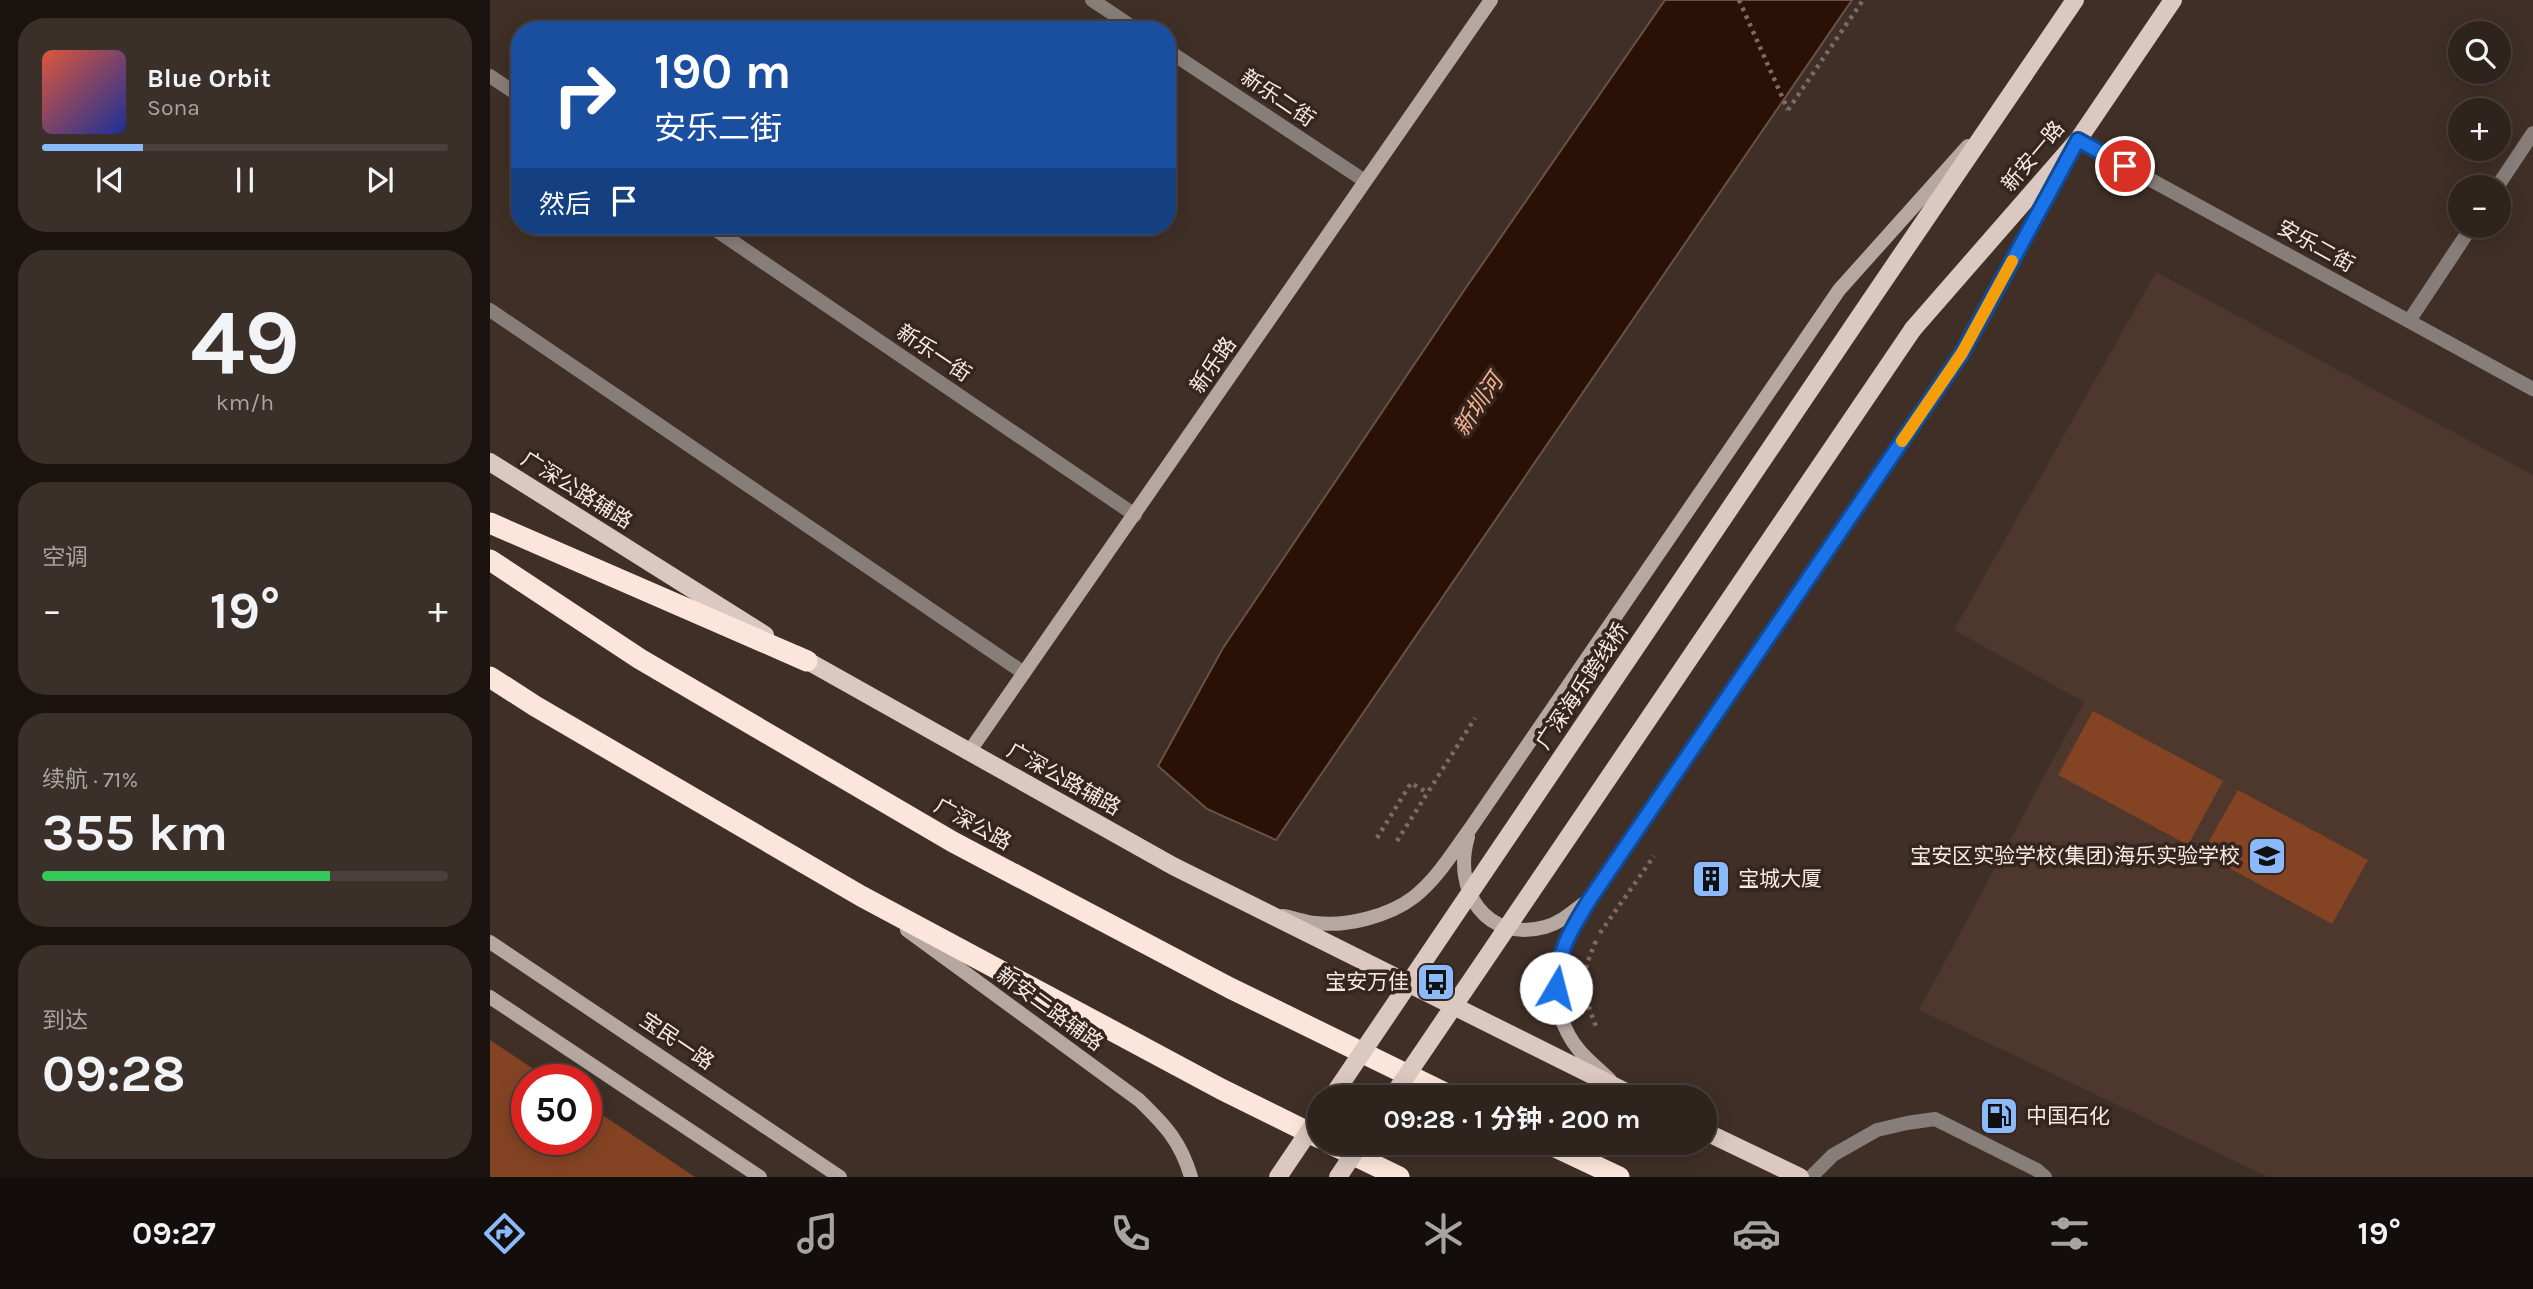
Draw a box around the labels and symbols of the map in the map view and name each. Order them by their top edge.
street label: 新乐二街 [1236,65,1320,131]
street label: 新安一路 [1997,116,2069,196]
pin [2095,136,2155,196]
street label: 安乐二街 [2273,215,2359,277]
street label: 新乐一街 [892,320,976,386]
street label: 新乐路 [1185,332,1241,398]
water label: 新圳河 [1448,366,1511,441]
street label: 广深公路辅路 [517,446,637,534]
street label: 广深海乐跨线桥 [1531,618,1633,754]
street label: 广深公路辅路 [1003,738,1125,820]
street label: 广深公路 [930,793,1016,855]
school or university icon: 宝安区实验学校(集团)海乐实验学校 [2246,835,2288,877]
place label: 宝安区实验学校(集团)海乐实验学校 [1910,844,2240,868]
building icon: 宝城大厦 [1690,858,1732,900]
place label: 宝城大厦 [1738,867,1822,891]
position arrow [1519,951,1593,1025]
bus stop icon: 宝安万佳 [1415,961,1457,1003]
street label: 新安二路辅路 [992,962,1108,1056]
place label: 宝安万佳 [1325,970,1409,994]
street label: 宝民一路 [635,1008,719,1074]
speed limit sign: 50 [511,1064,602,1155]
fuel station icon: 中国石化 [1978,1095,2020,1137]
place label: 中国石化 [2026,1104,2110,1128]

